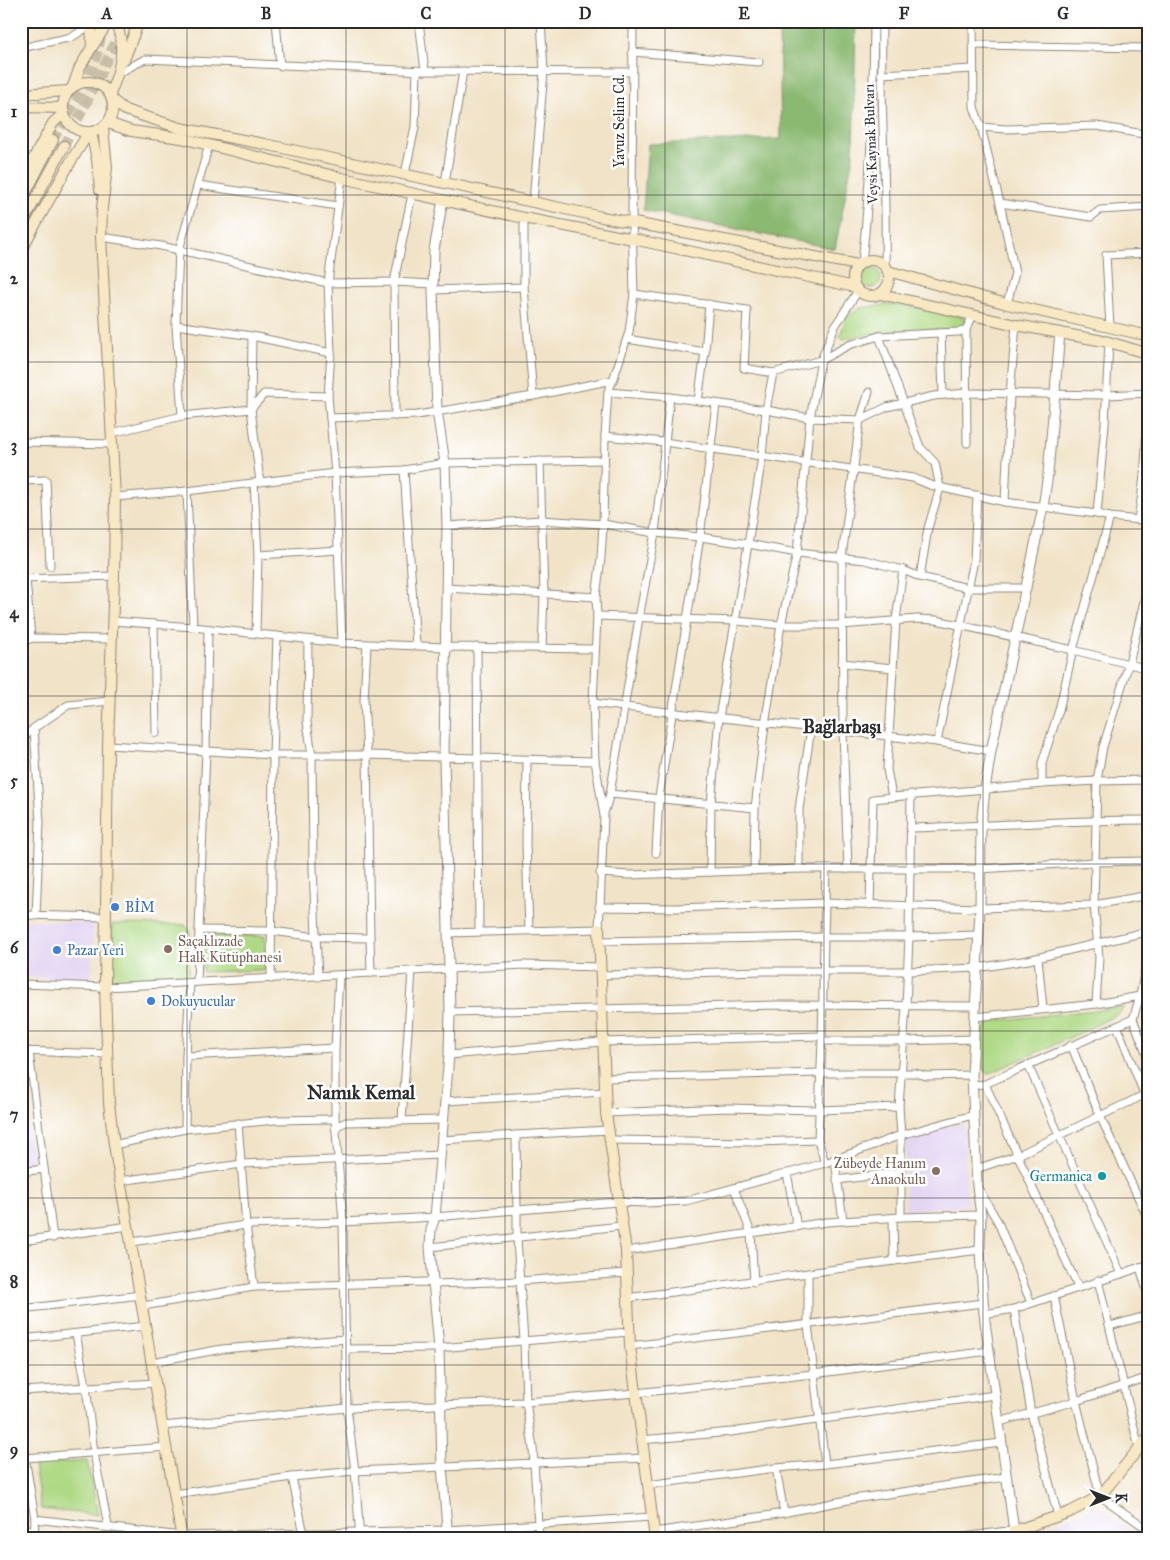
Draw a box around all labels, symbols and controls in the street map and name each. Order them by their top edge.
text: A [101,4,113,23]
text: B [261,4,271,23]
text: C [421,4,432,23]
text: D [579,4,592,23]
text: E [738,4,750,23]
text: F [899,4,910,23]
text: G [1057,4,1069,23]
street label: Yavuz Selim Cd. [611,74,628,168]
street label: Veysi Kaynak Bulvarı [860,83,882,205]
text: 1 [11,102,18,121]
text: 2 [10,269,19,288]
text: 3 [11,436,17,456]
text: 4 [10,603,20,623]
district label: Bağlarbaşı [802,715,882,739]
text: 5 [10,771,18,790]
place label: BİM [125,898,155,916]
marker: BİM [109,901,121,913]
place label: Saçaklızade Halk Kütüphanesi [178,933,282,966]
text: 6 [10,938,19,957]
place label: Pazar Yeri [67,942,124,959]
marker: Saçaklızade Halk Kütüphanesi [162,943,174,955]
marker: Pazar Yeri [51,944,63,956]
place label: Dokuyucular [161,993,236,1010]
marker: Dokuyucular [145,995,157,1007]
district label: Namık Kemal [307,1081,416,1104]
text: 7 [10,1105,19,1124]
place label: Zübeyde Hanım Anaokulu [834,1155,927,1188]
marker: Zübeyde Hanım Anaokulu [930,1165,942,1177]
place label: Germanica [1030,1168,1092,1185]
marker: Germanica [1096,1170,1108,1182]
text: 8 [10,1272,18,1291]
text: 9 [10,1440,18,1460]
north arrow [1082,1472,1132,1522]
text: K [1112,1493,1129,1504]

